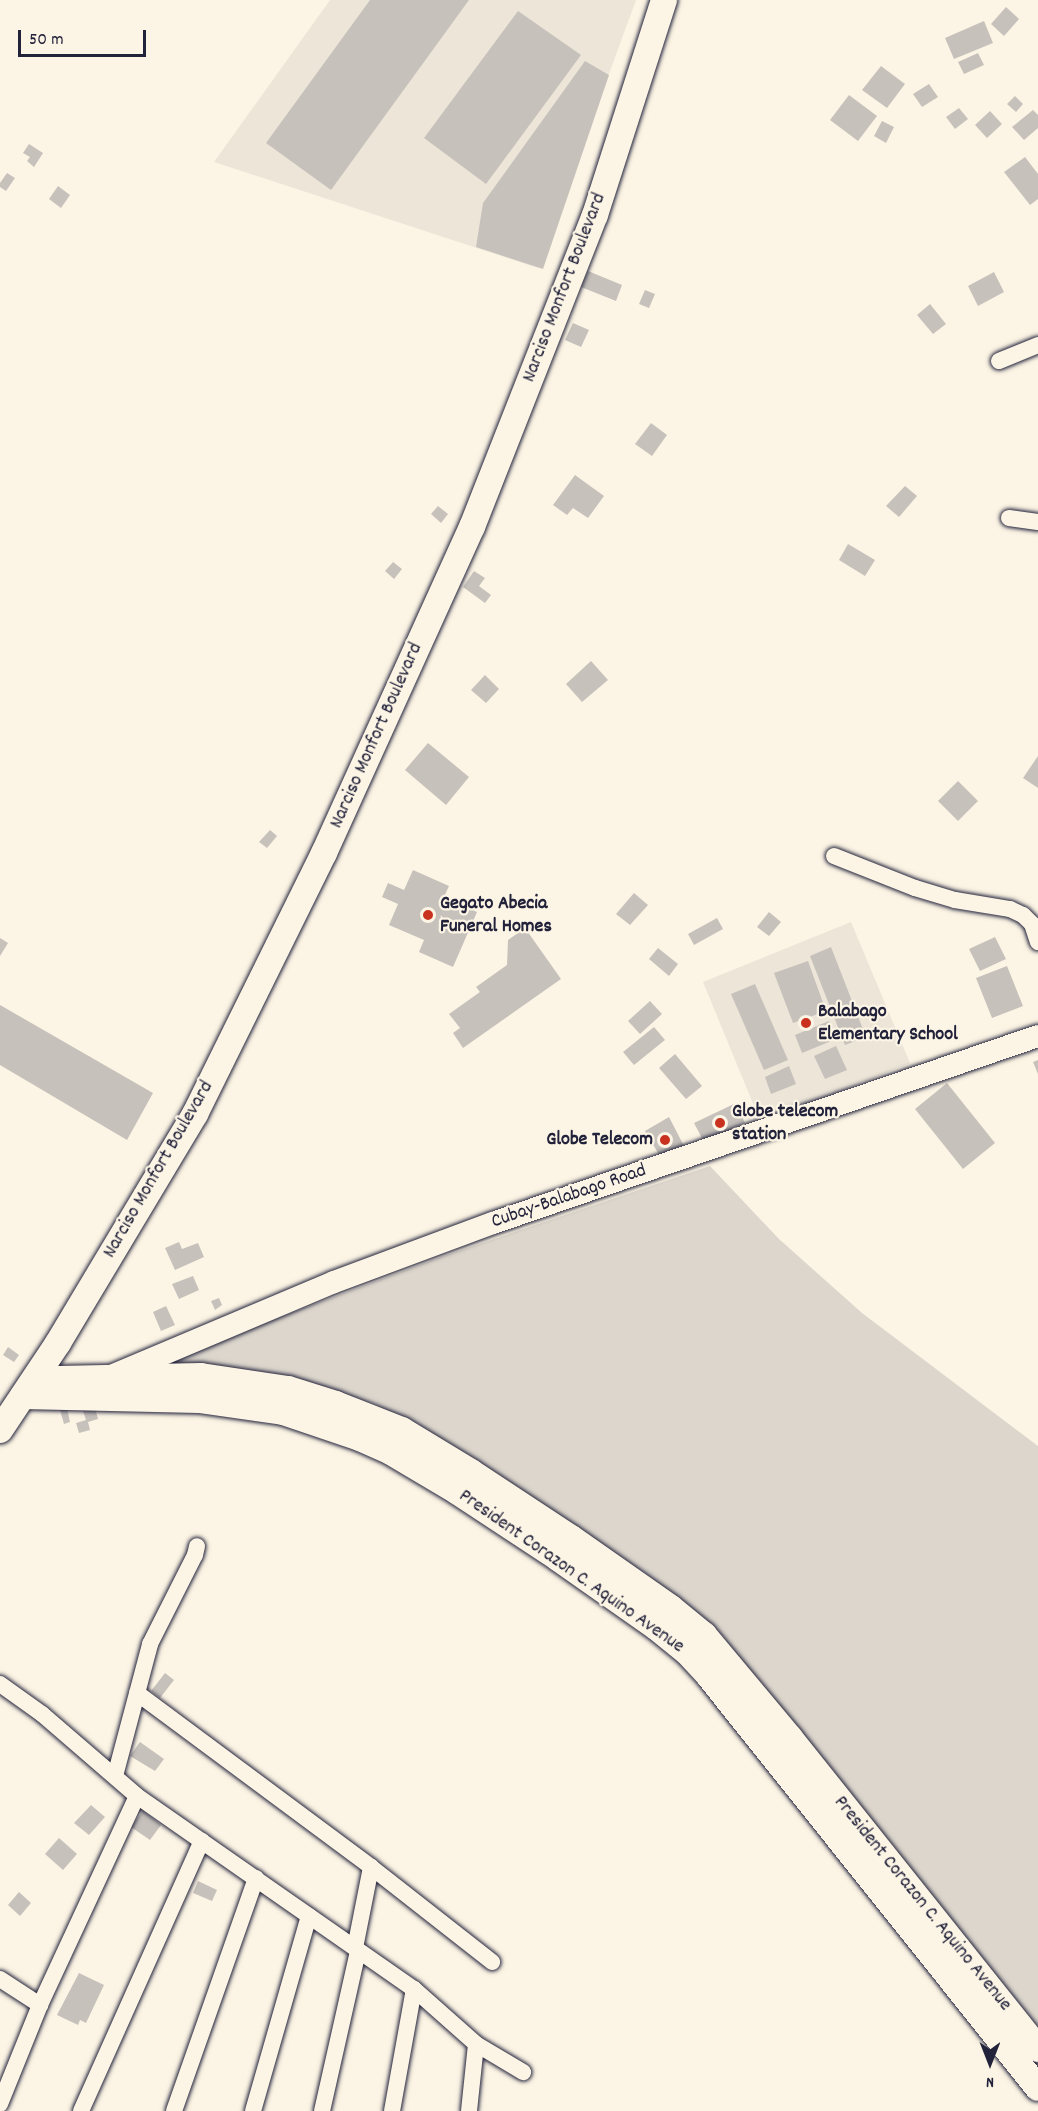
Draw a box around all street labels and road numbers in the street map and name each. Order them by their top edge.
street label: Narciso Monfort Boulevard [518,190,612,386]
street label: Narciso Monfort Boulevard [325,640,429,832]
street label: Narciso Monfort Boulevard [98,1077,220,1263]
street label: Cubay-Balabago Road [488,1159,650,1235]
street label: President Corazon C. Aquino Avenue [454,1485,688,1659]
street label: President Corazon C. Aquino Avenue [828,1792,1016,2016]

